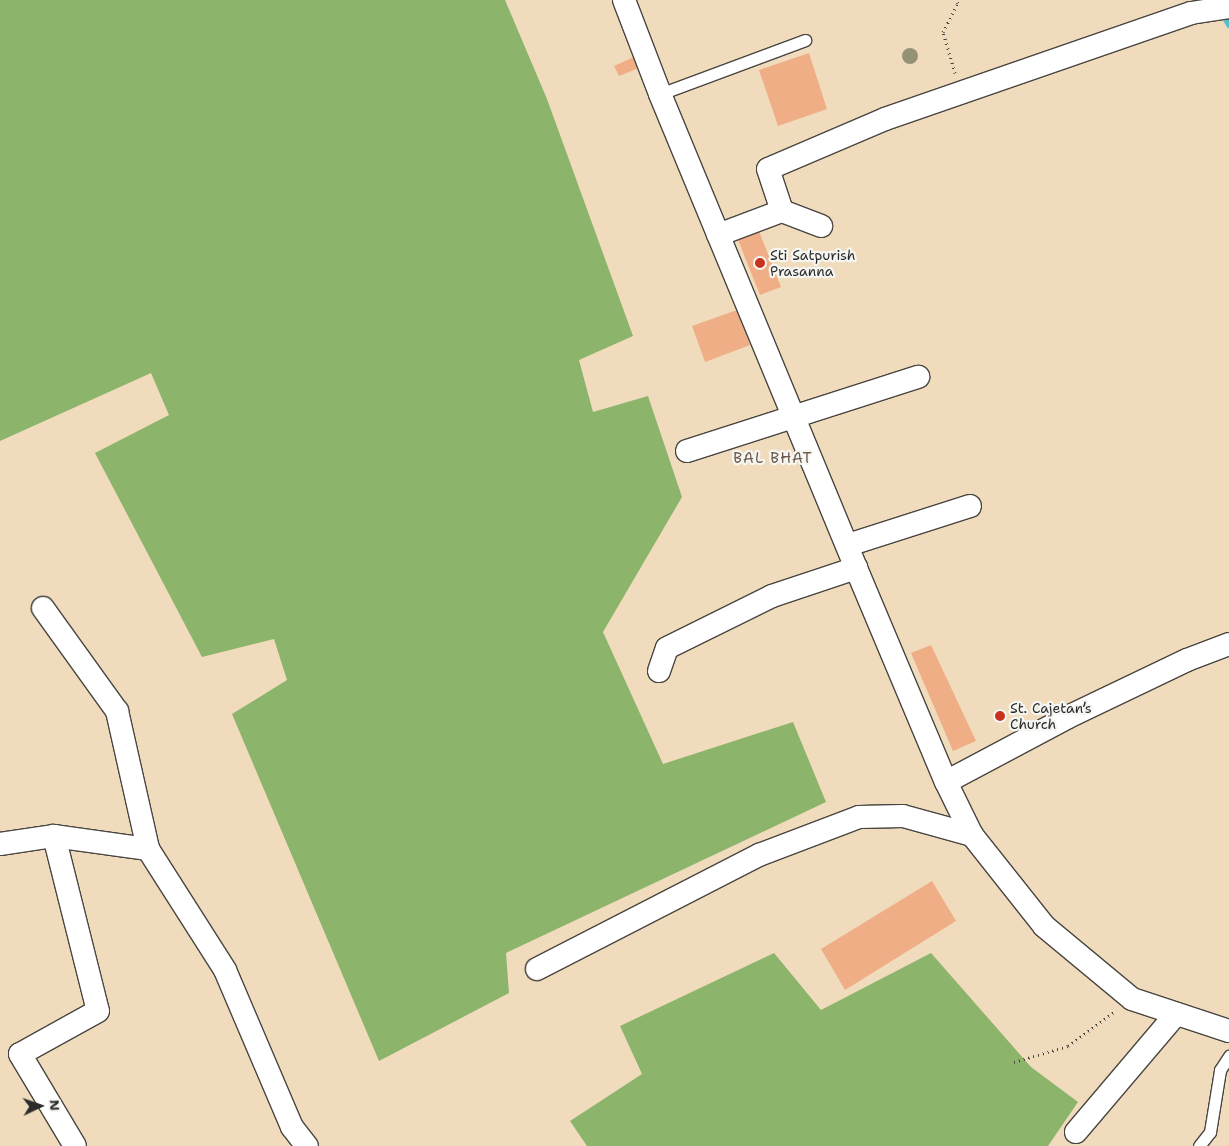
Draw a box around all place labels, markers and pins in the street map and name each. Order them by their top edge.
place label: Sti Satpurish Prasanna [770,247,856,280]
marker: Sti Satpurish Prasanna [754,257,766,269]
place label: St. Cajetan’s Church [1010,700,1092,732]
marker: St. Cajetan’s Church [994,710,1006,722]

